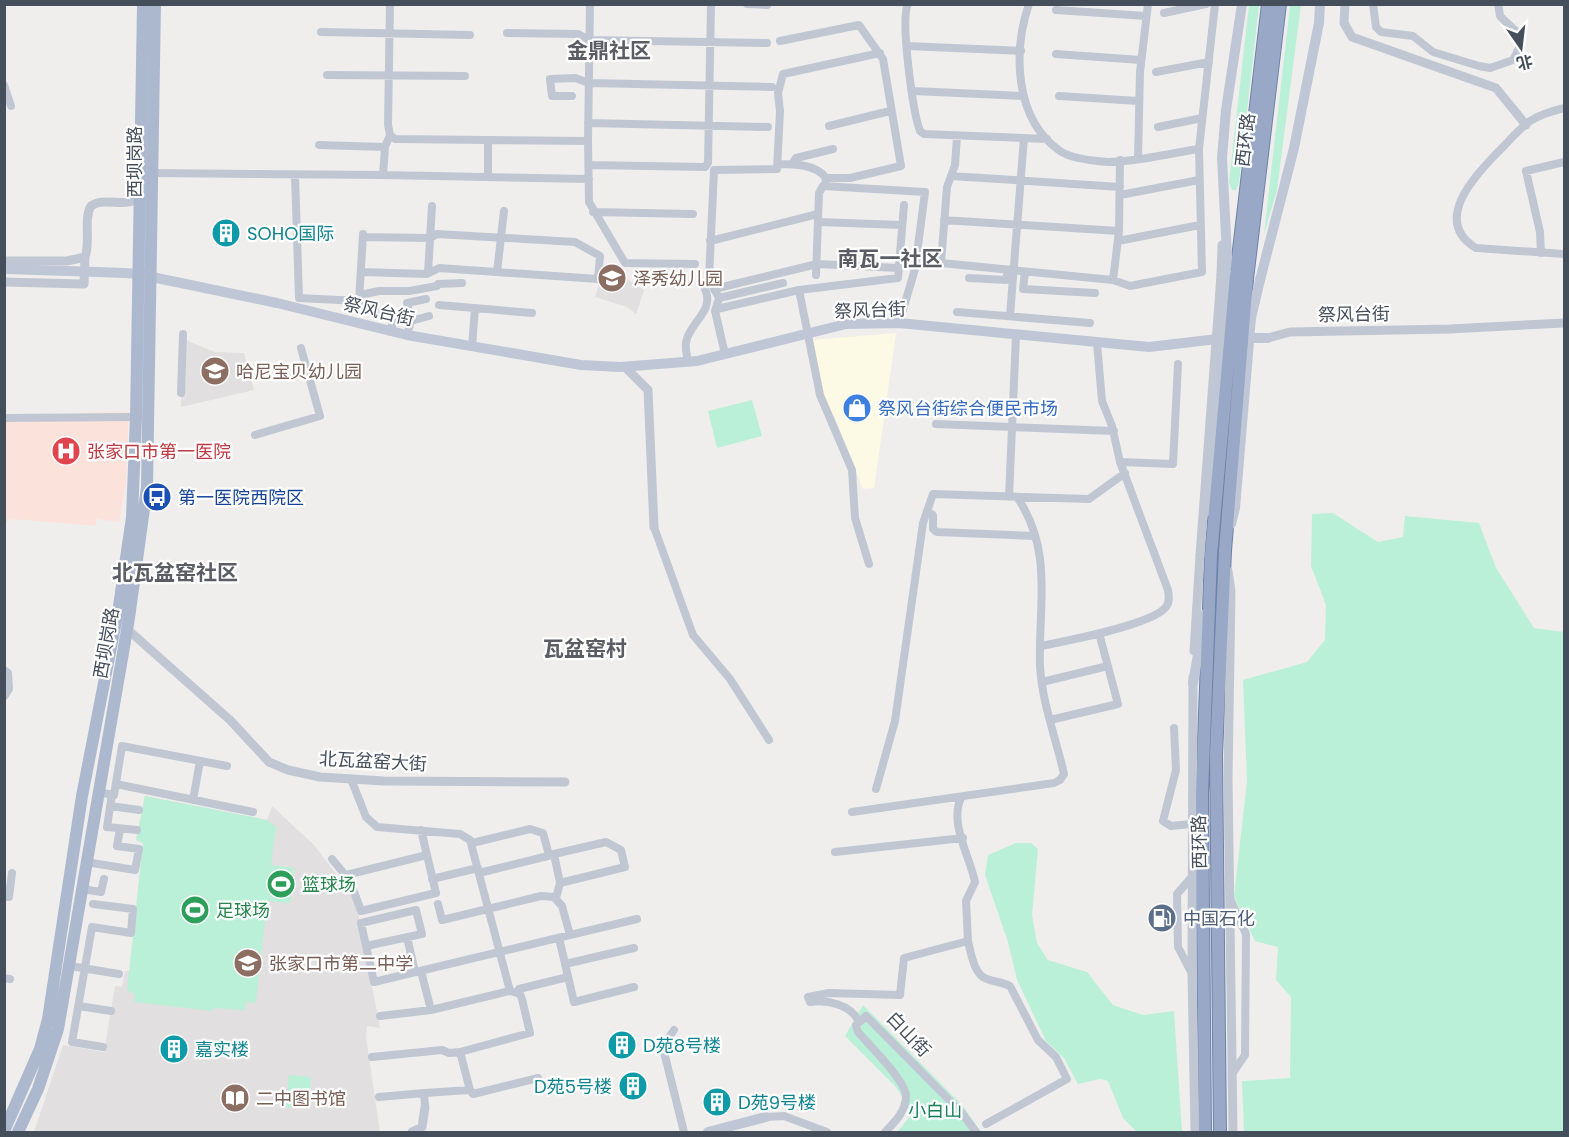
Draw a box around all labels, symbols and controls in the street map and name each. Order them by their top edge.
north arrow [1491,18,1551,78]
district label: 金鼎社区 [567,36,651,65]
text: 北 [1514,49,1535,75]
street label: 西环路 [1229,112,1261,168]
street label: 西坝岗路 [122,126,147,198]
building icon: SOHO国际 [210,217,242,249]
place label: SOHO国际 [247,221,334,246]
district label: 南瓦一社区 [838,244,943,273]
school or university icon: 泽秀幼儿园 [596,262,628,294]
place label: 泽秀幼儿园 [633,266,723,291]
street label: 祭风台街 [341,291,417,331]
street label: 祭风台街 [834,296,906,324]
street label: 祭风台街 [1318,301,1390,327]
school or university icon: 哈尼宝贝幼儿园 [199,355,231,387]
place label: 哈尼宝贝幼儿园 [236,359,362,384]
shop icon: 祭风台街综合便民市场 [841,392,873,424]
place label: 祭风台街综合便民市场 [878,396,1058,421]
hospital icon: 张家口市第一医院 [50,435,82,467]
place label: 张家口市第一医院 [87,439,231,464]
bus stop icon: 第一医院西院区 [141,481,173,513]
place label: 第一医院西院区 [178,485,304,510]
district label: 北瓦盆窑社区 [112,558,238,587]
street label: 西坝岗路 [87,605,125,681]
district label: 瓦盆窑村 [543,634,627,663]
street label: 北瓦盆窑大街 [318,746,428,776]
street label: 西环路 [1186,815,1212,869]
sports icon: 篮球场 [265,868,297,900]
place label: 篮球场 [302,872,356,897]
sports icon: 足球场 [179,894,211,926]
place label: 足球场 [216,898,270,923]
fuel station icon: 中国石化 [1146,902,1178,934]
place label: 中国石化 [1183,906,1255,931]
school or university icon: 张家口市第二中学 [232,947,264,979]
place label: 张家口市第二中学 [269,951,413,976]
street label: 白山街 [881,1006,937,1062]
building icon: D苑8号楼 [606,1029,638,1061]
building icon: 嘉实楼 [158,1033,190,1065]
place label: D苑8号楼 [643,1033,721,1058]
place label: 嘉实楼 [195,1037,249,1062]
building icon: D苑5号楼 [617,1070,649,1102]
place label: D苑5号楼 [534,1074,612,1099]
library icon: 二中图书馆 [219,1082,251,1114]
place label: 二中图书馆 [256,1086,346,1111]
building icon: D苑9号楼 [701,1086,733,1118]
place label: D苑9号楼 [738,1090,816,1115]
park label: 小白山 [908,1098,962,1123]

